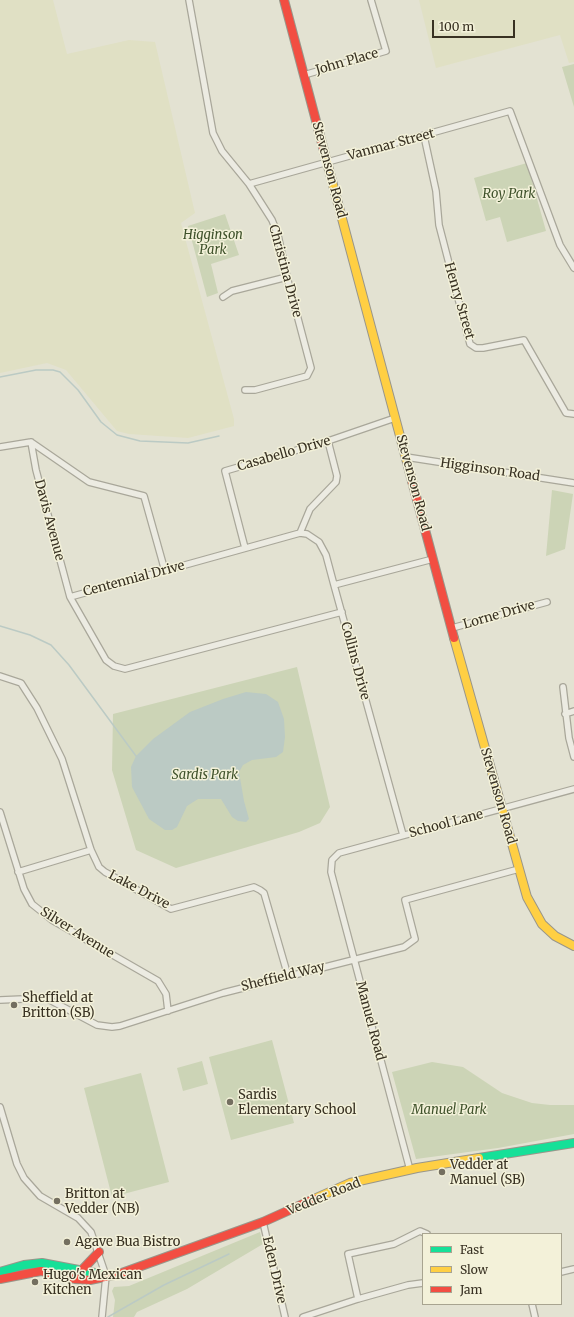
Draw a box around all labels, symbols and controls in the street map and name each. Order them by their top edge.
scale bar [434,12,517,38]
text: 100 m [439,19,474,34]
street label: John Place [314,46,380,78]
street label: Stevenson Road [309,120,349,220]
street label: Vanmar Street [346,126,436,164]
park label: Roy Park [483,186,535,202]
street label: Christina Drive [265,223,305,319]
park label: Higginson Park [183,227,243,258]
street label: Henry Street [441,261,477,341]
street label: Casabello Drive [236,433,332,475]
street label: Stevenson Road [393,433,433,533]
street label: Higginson Road [439,455,541,485]
street label: Davis Avenue [31,478,67,562]
street label: Centennial Drive [82,558,186,600]
street label: Lorne Drive [461,597,537,633]
street label: Collins Drive [337,620,373,702]
street label: Stevenson Road [477,746,519,846]
park label: Sardis Park [172,767,238,783]
street label: School Lane [407,807,485,841]
street label: Lake Drive [106,867,172,913]
street label: Silver Avenue [37,904,117,962]
street label: Sheffield Way [240,959,326,995]
street label: Manuel Road [352,980,388,1062]
place label: Sheffield at Britton (SB) [22,990,95,1021]
marker: Sheffield at Britton (SB) [9,1000,19,1010]
place label: Sardis Elementary School [238,1087,356,1118]
marker: Sardis Elementary School [225,1097,235,1107]
park label: Manuel Park [411,1102,487,1118]
place label: Vedder at Manuel (SB) [450,1157,525,1188]
marker: Vedder at Manuel (SB) [437,1167,447,1177]
street label: Vedder Road [285,1175,363,1219]
place label: Britton at Vedder (NB) [65,1186,140,1217]
marker: Britton at Vedder (NB) [52,1196,62,1206]
legend [422,1233,562,1305]
place label: Agave Bua Bistro [75,1234,180,1250]
street label: Eden Drive [259,1235,289,1305]
marker: Agave Bua Bistro [62,1237,72,1247]
text: Fast [460,1242,484,1257]
text: Slow [460,1262,488,1277]
place label: Hugo's Mexican Kitchen [43,1267,142,1298]
marker: Hugo's Mexican Kitchen [30,1277,40,1287]
text: Jam [460,1282,482,1297]

